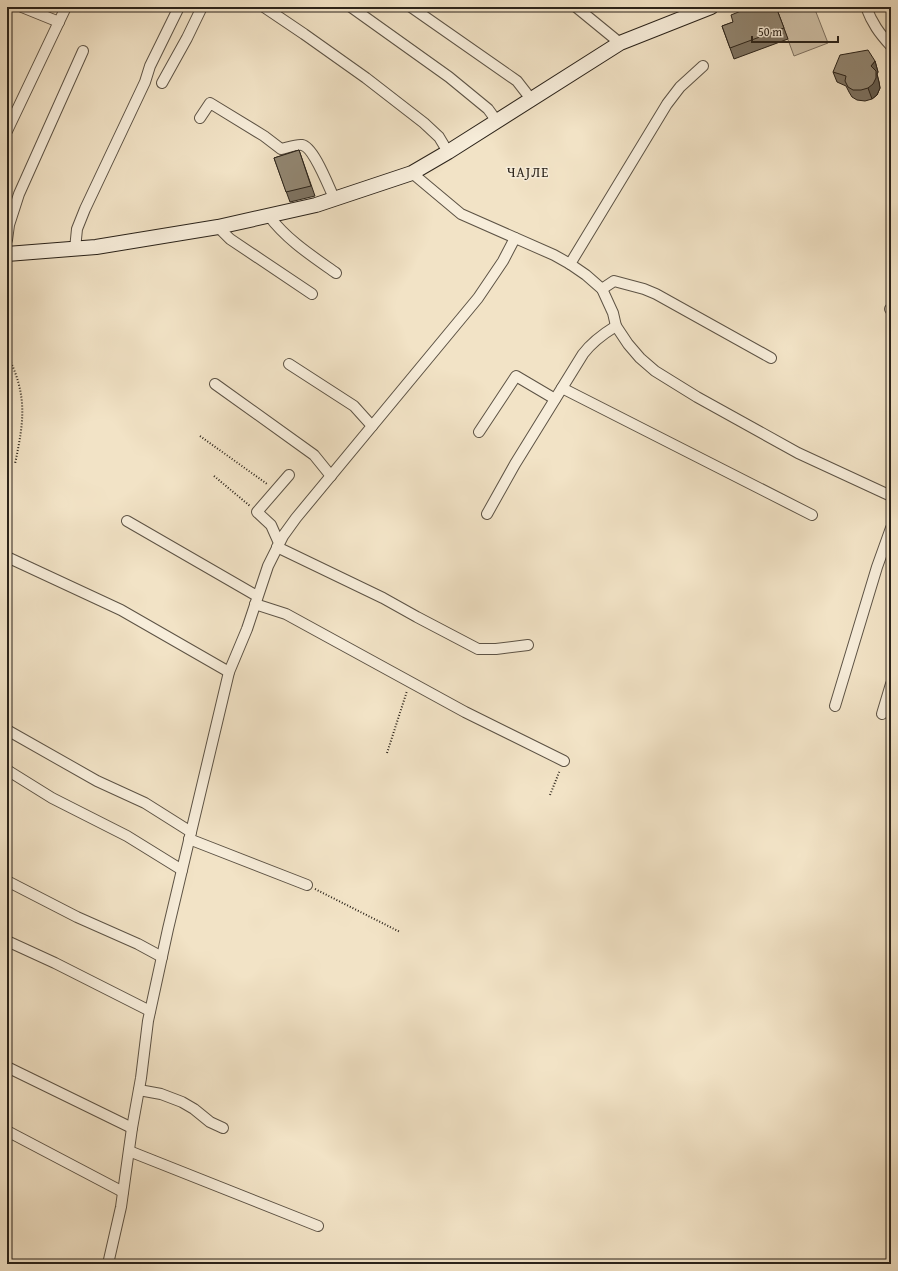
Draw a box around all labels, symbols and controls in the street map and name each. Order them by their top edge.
scale bar [752,18,838,44]
text: 50 m [758,23,782,40]
district label: ЧАЈЛЕ [507,162,549,182]

